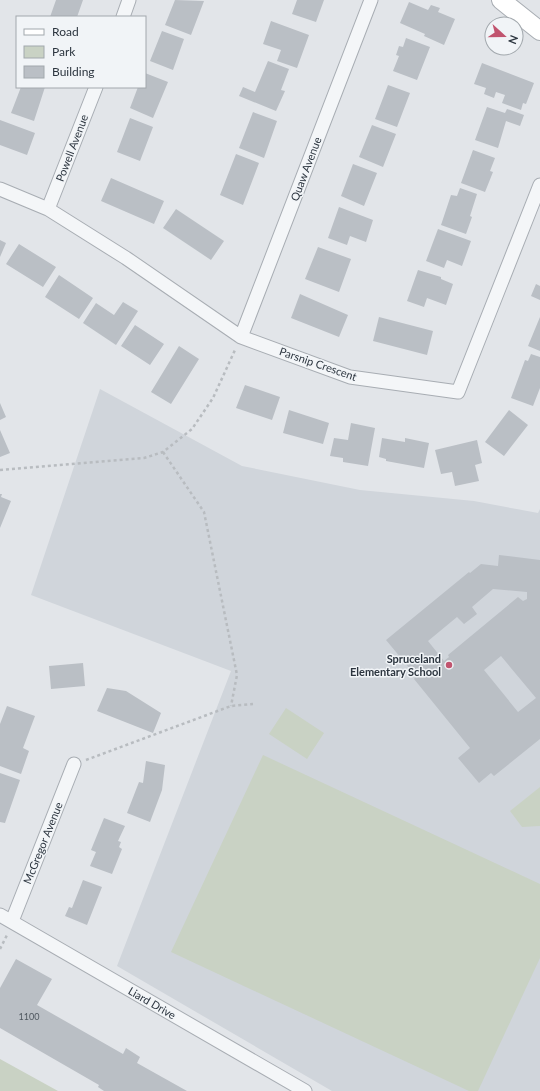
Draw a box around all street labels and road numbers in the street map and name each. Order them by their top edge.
street label: Powell Avenue [53,112,90,183]
street label: Quaw Avenue [287,135,324,203]
street label: Parsnip Crescent [278,344,359,383]
street label: McGregor Avenue [20,800,65,886]
street label: Liard Drive [126,984,179,1021]

